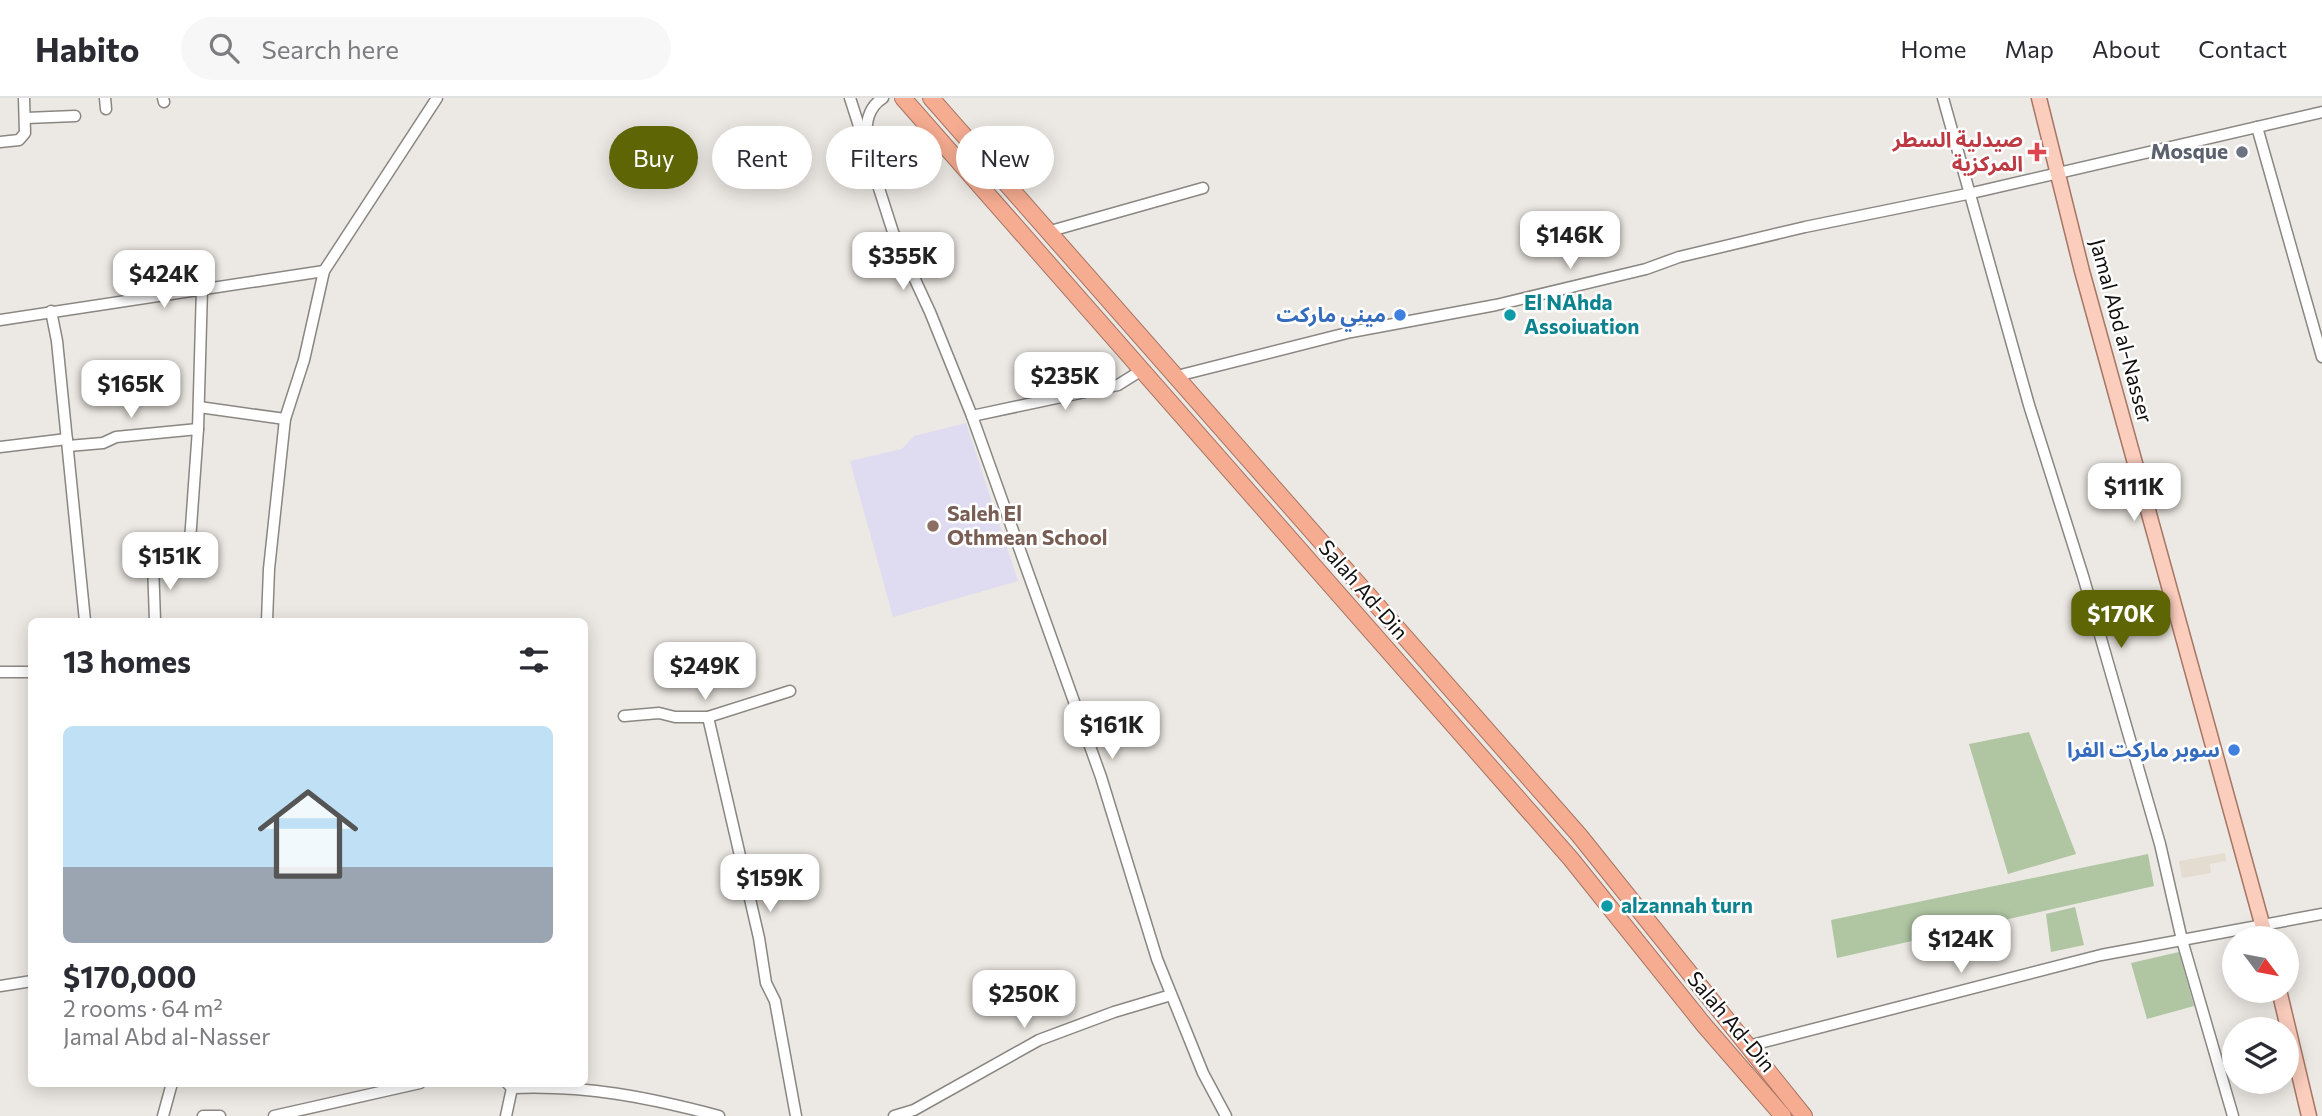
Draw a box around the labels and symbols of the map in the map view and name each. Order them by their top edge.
place label: صيدلية السطر المركزية [1892,126,2023,176]
place label: Mosque [2150,138,2228,163]
marker: صيدلية السطر المركزية [2029,144,2045,160]
marker: Mosque [2234,144,2250,160]
pin: $146K [1521,212,1619,271]
pin: $355K [854,232,952,292]
street label: Jamal Abd al-Nasser [2086,236,2159,425]
pin: $424K [115,250,213,310]
place label: El NAhda Assoiuation [1524,289,1639,338]
place label: ميني ماركت [1276,301,1386,332]
marker: ميني ماركت [1392,307,1408,323]
marker: El NAhda Assoiuation [1502,307,1518,323]
pin: $235K [1016,352,1114,412]
pin: $165K [82,360,180,420]
pin: $111K [2085,464,2183,523]
place label: Saleh El Othmean School [947,500,1107,549]
marker: Saleh El Othmean School [925,518,941,534]
pin: $151K [121,532,219,592]
street label: Salah Ad-Din [1314,534,1414,644]
pin: $170K [2072,590,2170,650]
pin: $249K [656,642,754,702]
pin: $161K [1063,702,1161,761]
place label: سوبر ماركت الفرا [2067,736,2220,762]
marker: سوبر ماركت الفرا [2226,742,2242,758]
pin: $159K [721,854,819,914]
place label: alzannah turn [1621,892,1753,917]
marker: alzannah turn [1599,898,1615,914]
pin: $124K [1912,916,2010,975]
north arrow [2222,926,2300,1003]
street label: Salah Ad-Din [1683,966,1781,1076]
pin: $250K [975,970,1073,1030]

